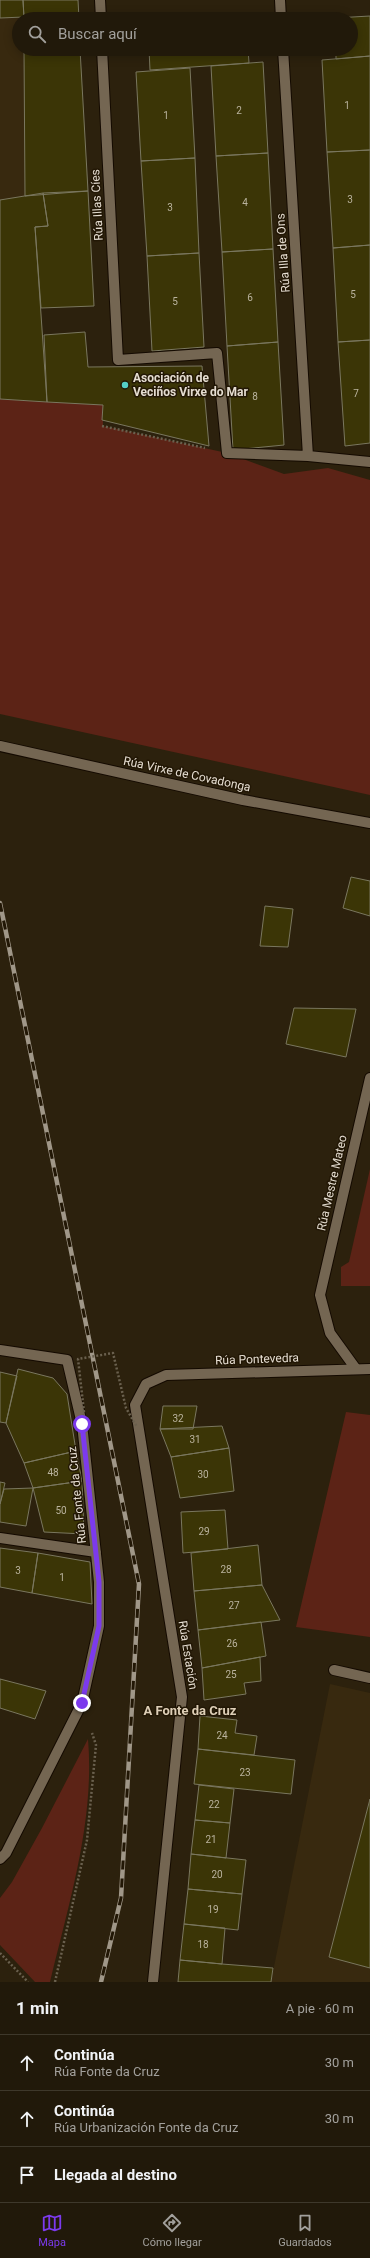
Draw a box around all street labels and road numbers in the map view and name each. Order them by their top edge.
street label: Rúa Illas Cíes [88,169,106,241]
street label: Rúa Illa de Ons [273,213,293,293]
street label: Rúa Virxe de Covadonga [122,754,252,794]
street label: Rúa Mestre Mateo [314,1134,350,1232]
street label: Rúa Pontevedra [215,1351,299,1367]
street label: Rúa Fonte da Cruz [65,1446,89,1544]
street label: Rúa Estación [176,1620,200,1690]

